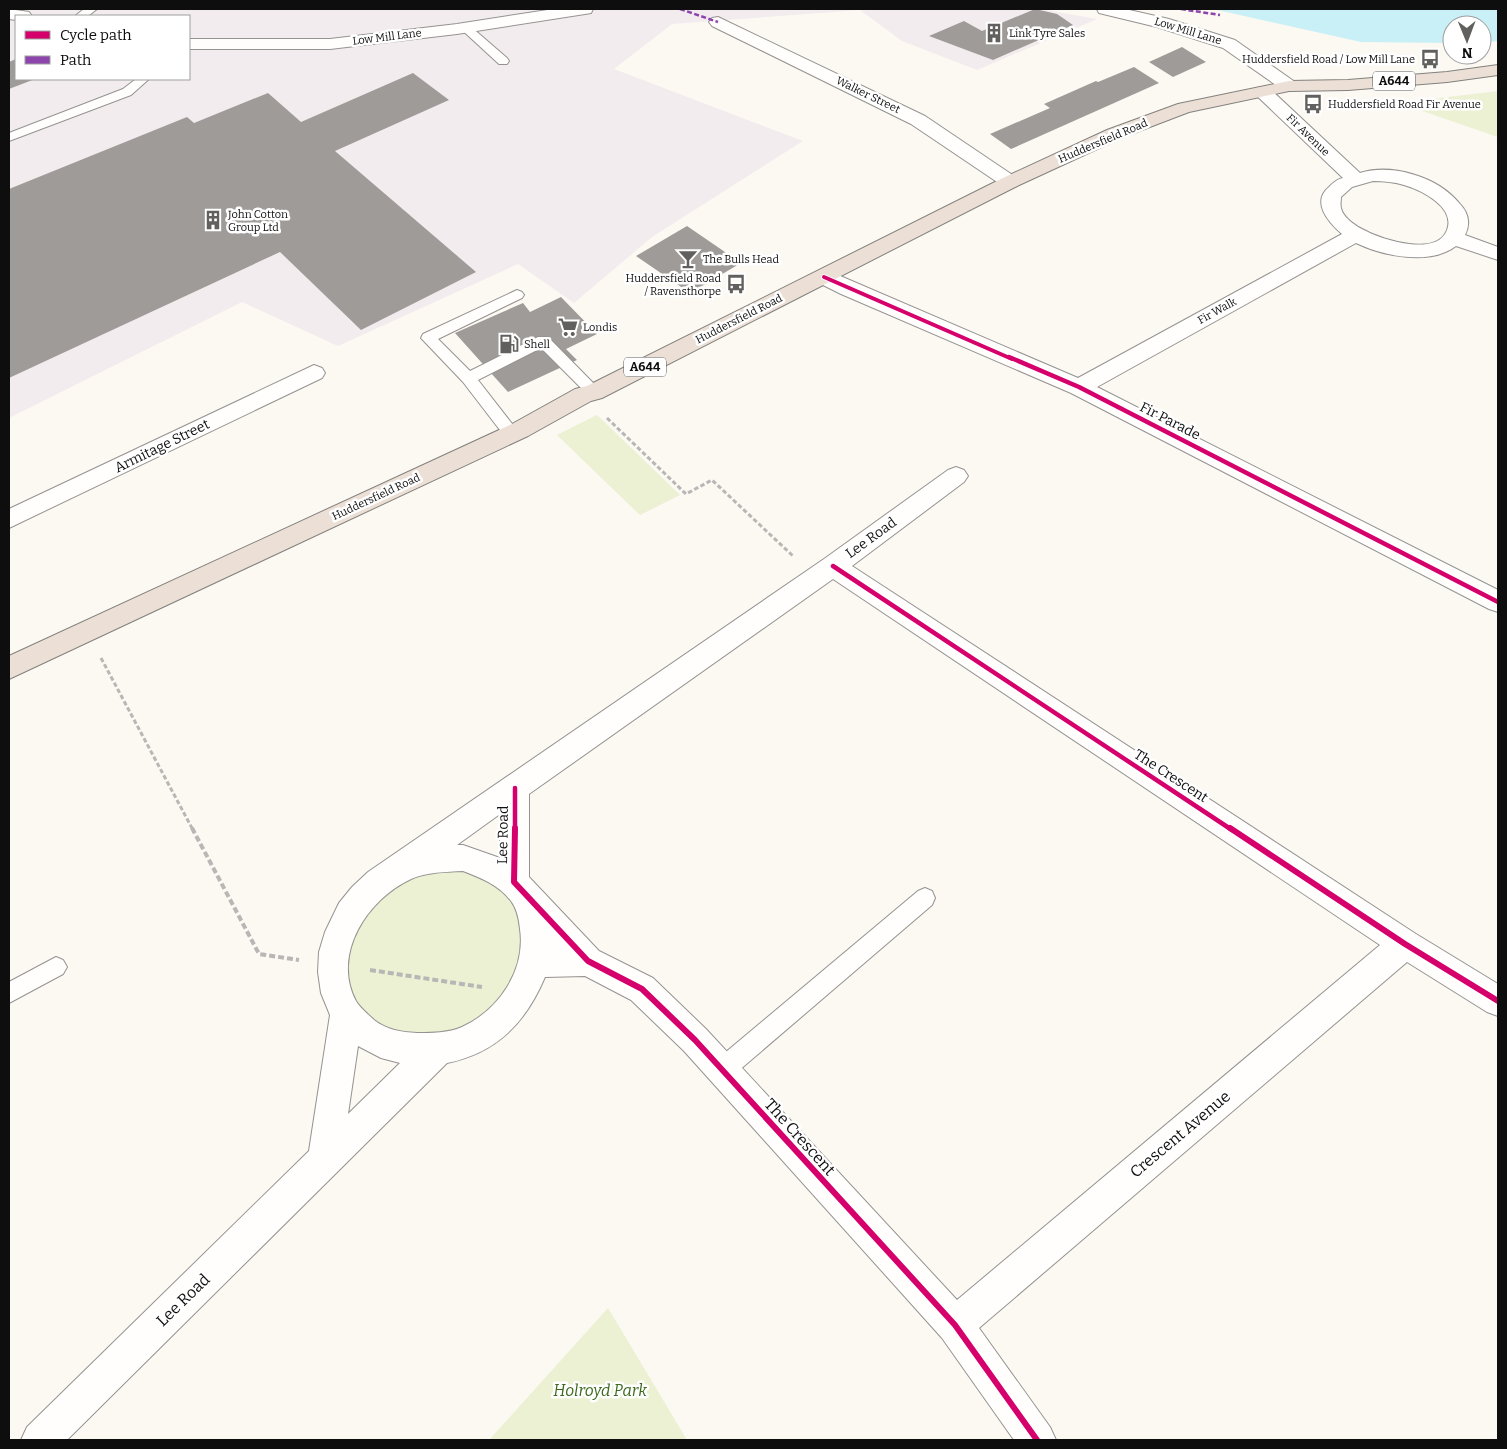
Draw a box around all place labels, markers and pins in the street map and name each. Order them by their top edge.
building icon: Link Tyre Sales [983,22,1005,44]
place label: Link Tyre Sales [1009,27,1085,40]
bus stop icon: Huddersfield Road / Low Mill Lane [1419,48,1441,70]
place label: Huddersfield Road / Low Mill Lane [1242,53,1415,66]
bus stop icon: Huddersfield Road Fir Avenue [1302,93,1324,115]
place label: Huddersfield Road Fir Avenue [1328,98,1481,111]
place label: John Cotton Group Ltd [227,208,288,234]
building icon: John Cotton Group Ltd [202,209,224,231]
bar icon: The Bulls Head [677,248,699,270]
place label: The Bulls Head [703,253,779,266]
place label: Huddersfield Road / Ravensthorpe [625,272,721,298]
bus stop icon: Huddersfield Road / Ravensthorpe [725,273,747,295]
supermarket icon: Londis [557,316,579,338]
place label: Londis [583,321,617,334]
fuel station icon: Shell [498,333,520,355]
place label: Shell [524,338,550,351]

